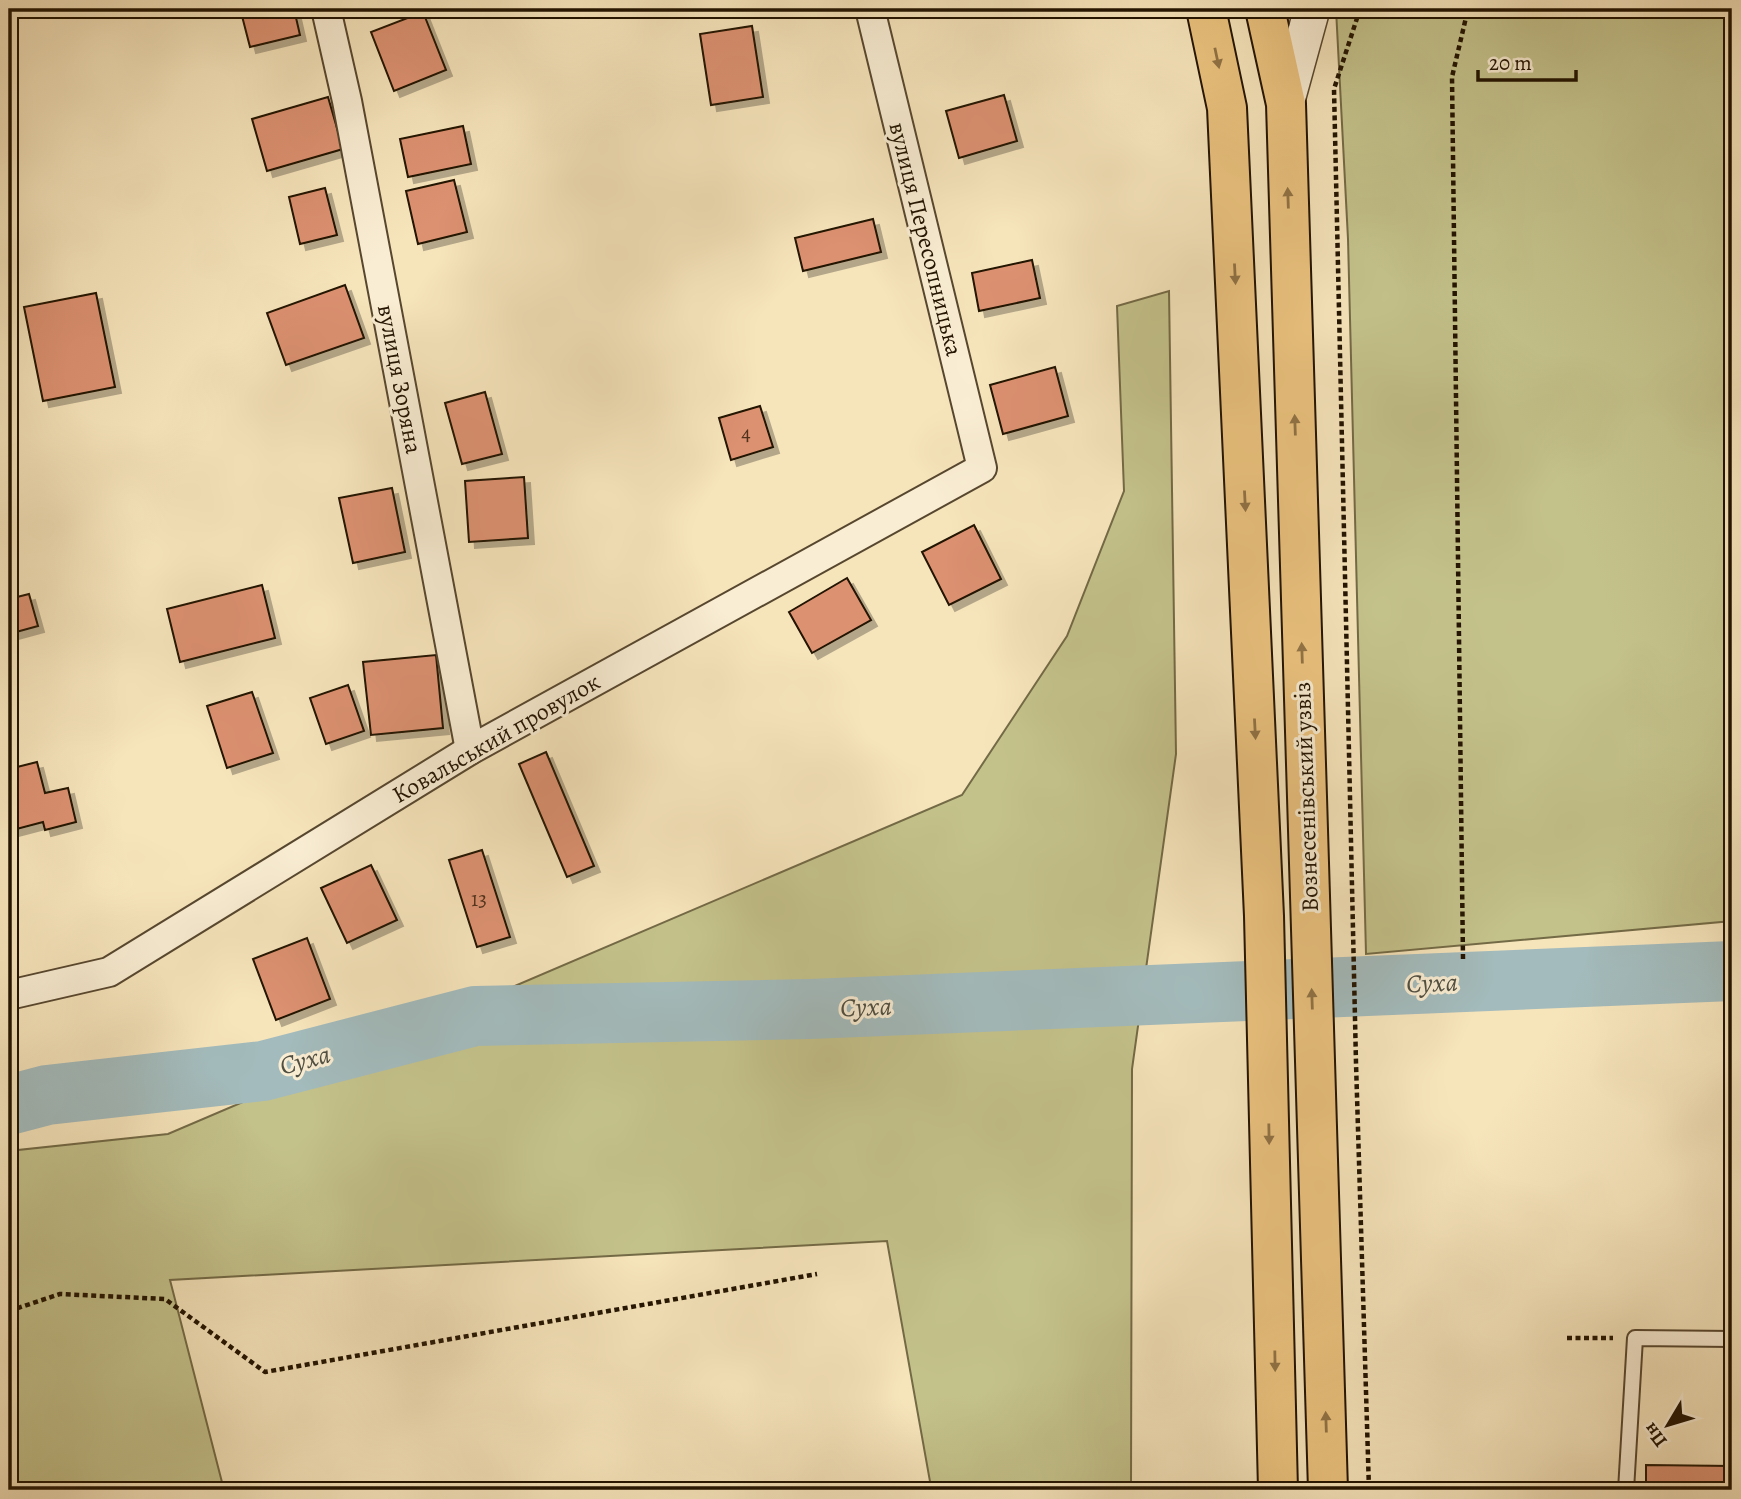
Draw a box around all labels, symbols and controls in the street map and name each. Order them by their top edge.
scale bar [1478,38,1576,82]
one-way arrow [1211,47,1222,69]
text: 20 m [1489,49,1532,77]
street label: вулиця Пересопницька [881,119,971,359]
one-way arrow [1283,187,1294,209]
one-way arrow [1229,263,1240,285]
street label: вулиця Зоряна [370,302,430,456]
one-way arrow [1289,414,1301,436]
house number: 4 [741,419,751,447]
one-way arrow [1240,491,1251,513]
one-way arrow [1296,641,1307,663]
street label: Ковальський провулок [386,665,606,811]
street label: Вознесенівський узвіз [1286,681,1326,913]
one-way arrow [1250,718,1261,740]
house number: 13 [471,885,487,913]
water label: Суха [1406,965,1458,1001]
one-way arrow [1306,988,1318,1010]
water label: Суха [840,989,892,1025]
water label: Суха [276,1036,334,1084]
one-way arrow [1263,1123,1274,1145]
one-way arrow [1269,1351,1280,1373]
north arrow [1632,1390,1702,1460]
one-way arrow [1320,1411,1331,1433]
text: Пн [1638,1417,1673,1453]

